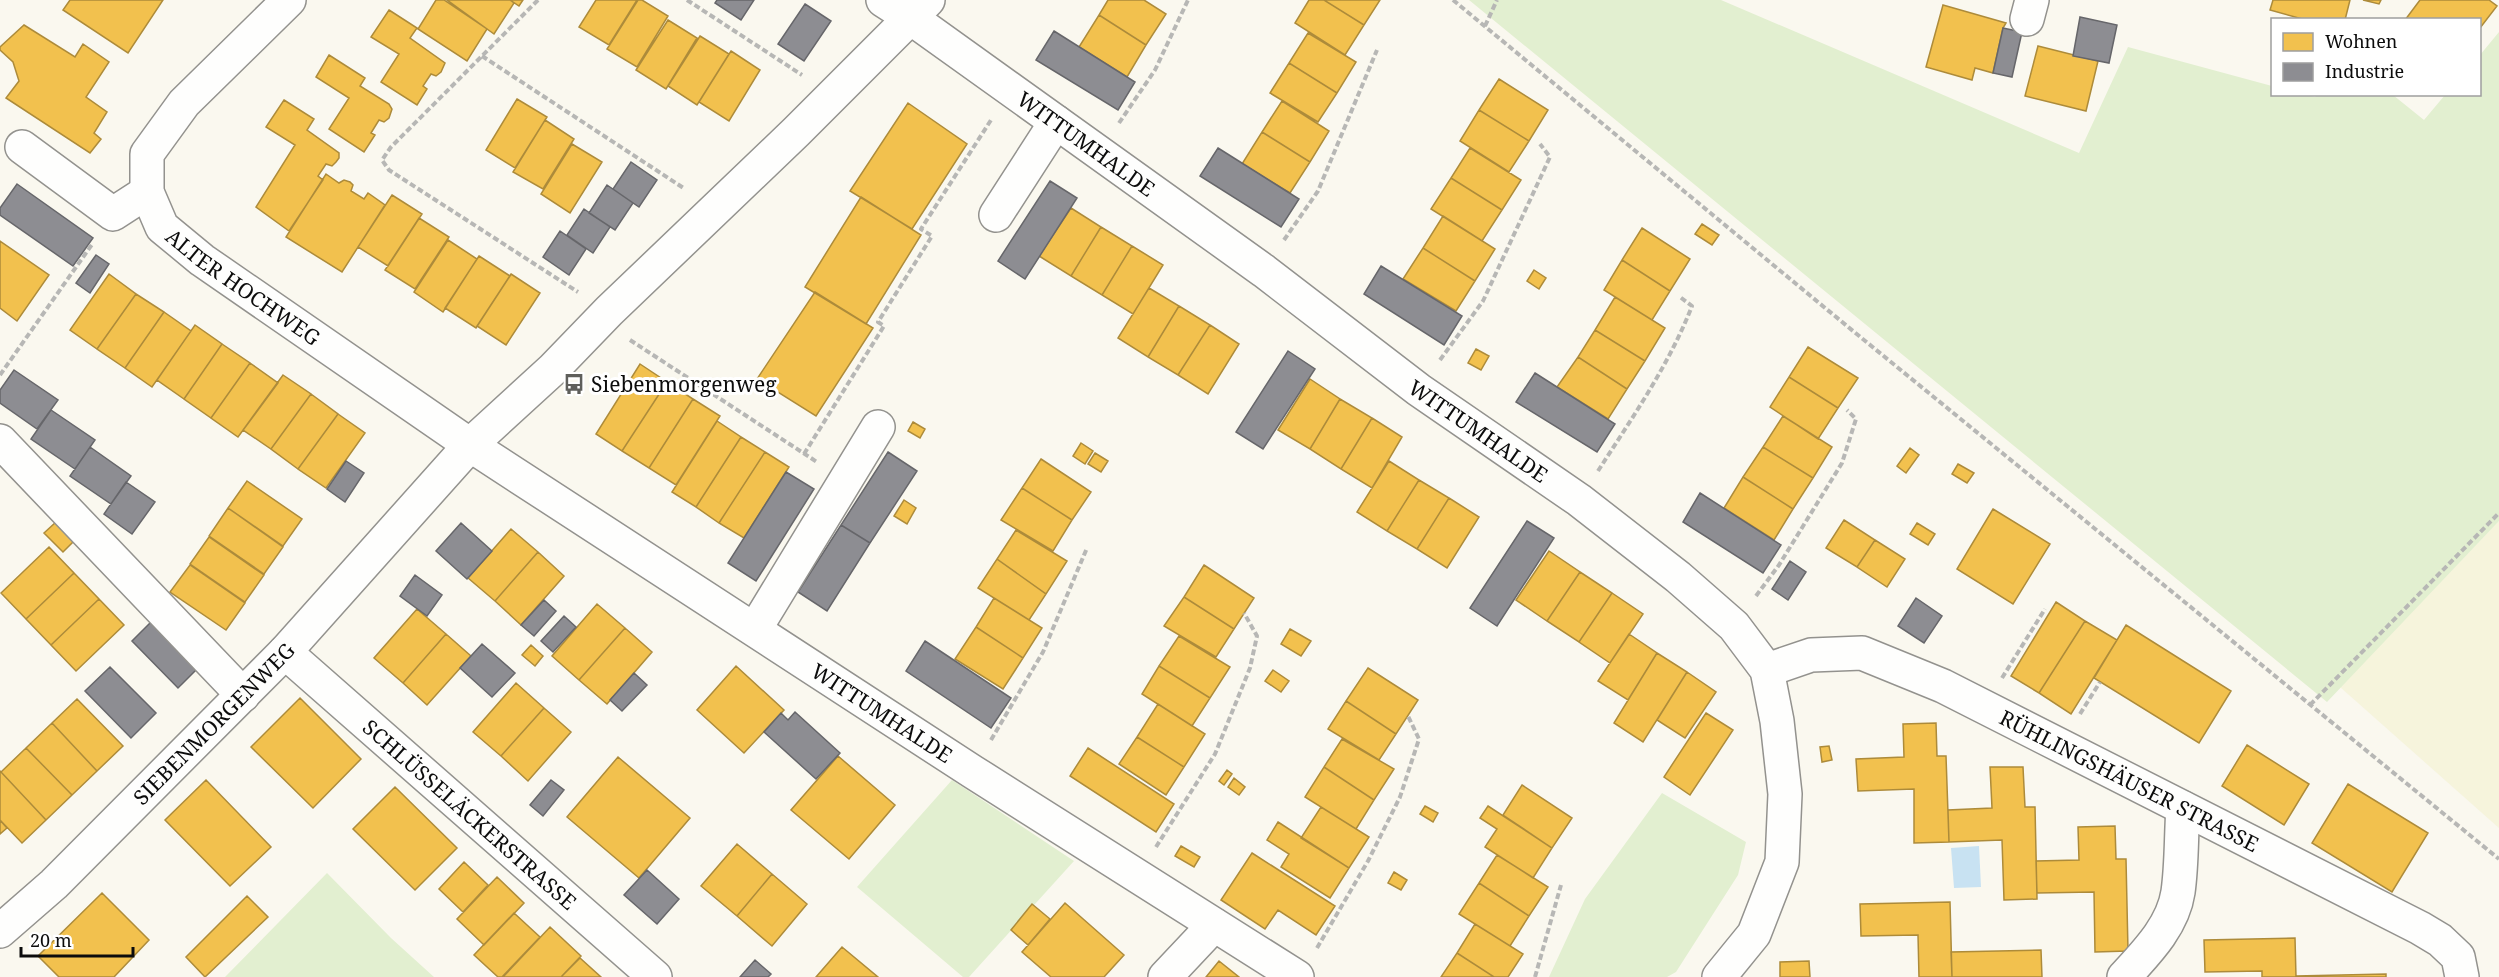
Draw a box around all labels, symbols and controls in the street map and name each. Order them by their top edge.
legend [2271,18,2481,96]
text: Wohnen [2325,29,2398,53]
text: Industrie [2325,59,2404,83]
street label: WITTUMHALDE [1012,85,1161,203]
street label: ALTER HOCHWEG [160,222,326,351]
place label: Siebenmorgenweg [591,370,777,398]
bus stop icon: Siebenmorgenweg [562,372,586,396]
street label: WITTUMHALDE [1403,373,1553,489]
street label: SIEBENMORGENWEG [127,637,301,811]
street label: WITTUMHALDE [806,657,958,769]
street label: RÜHLINGSHÄUSER STRASSE [1995,703,2264,858]
street label: SCHLÜSSELÄCKERSTRASSE [357,713,583,916]
scale bar [21,920,134,958]
text: 20 m [30,928,72,952]

